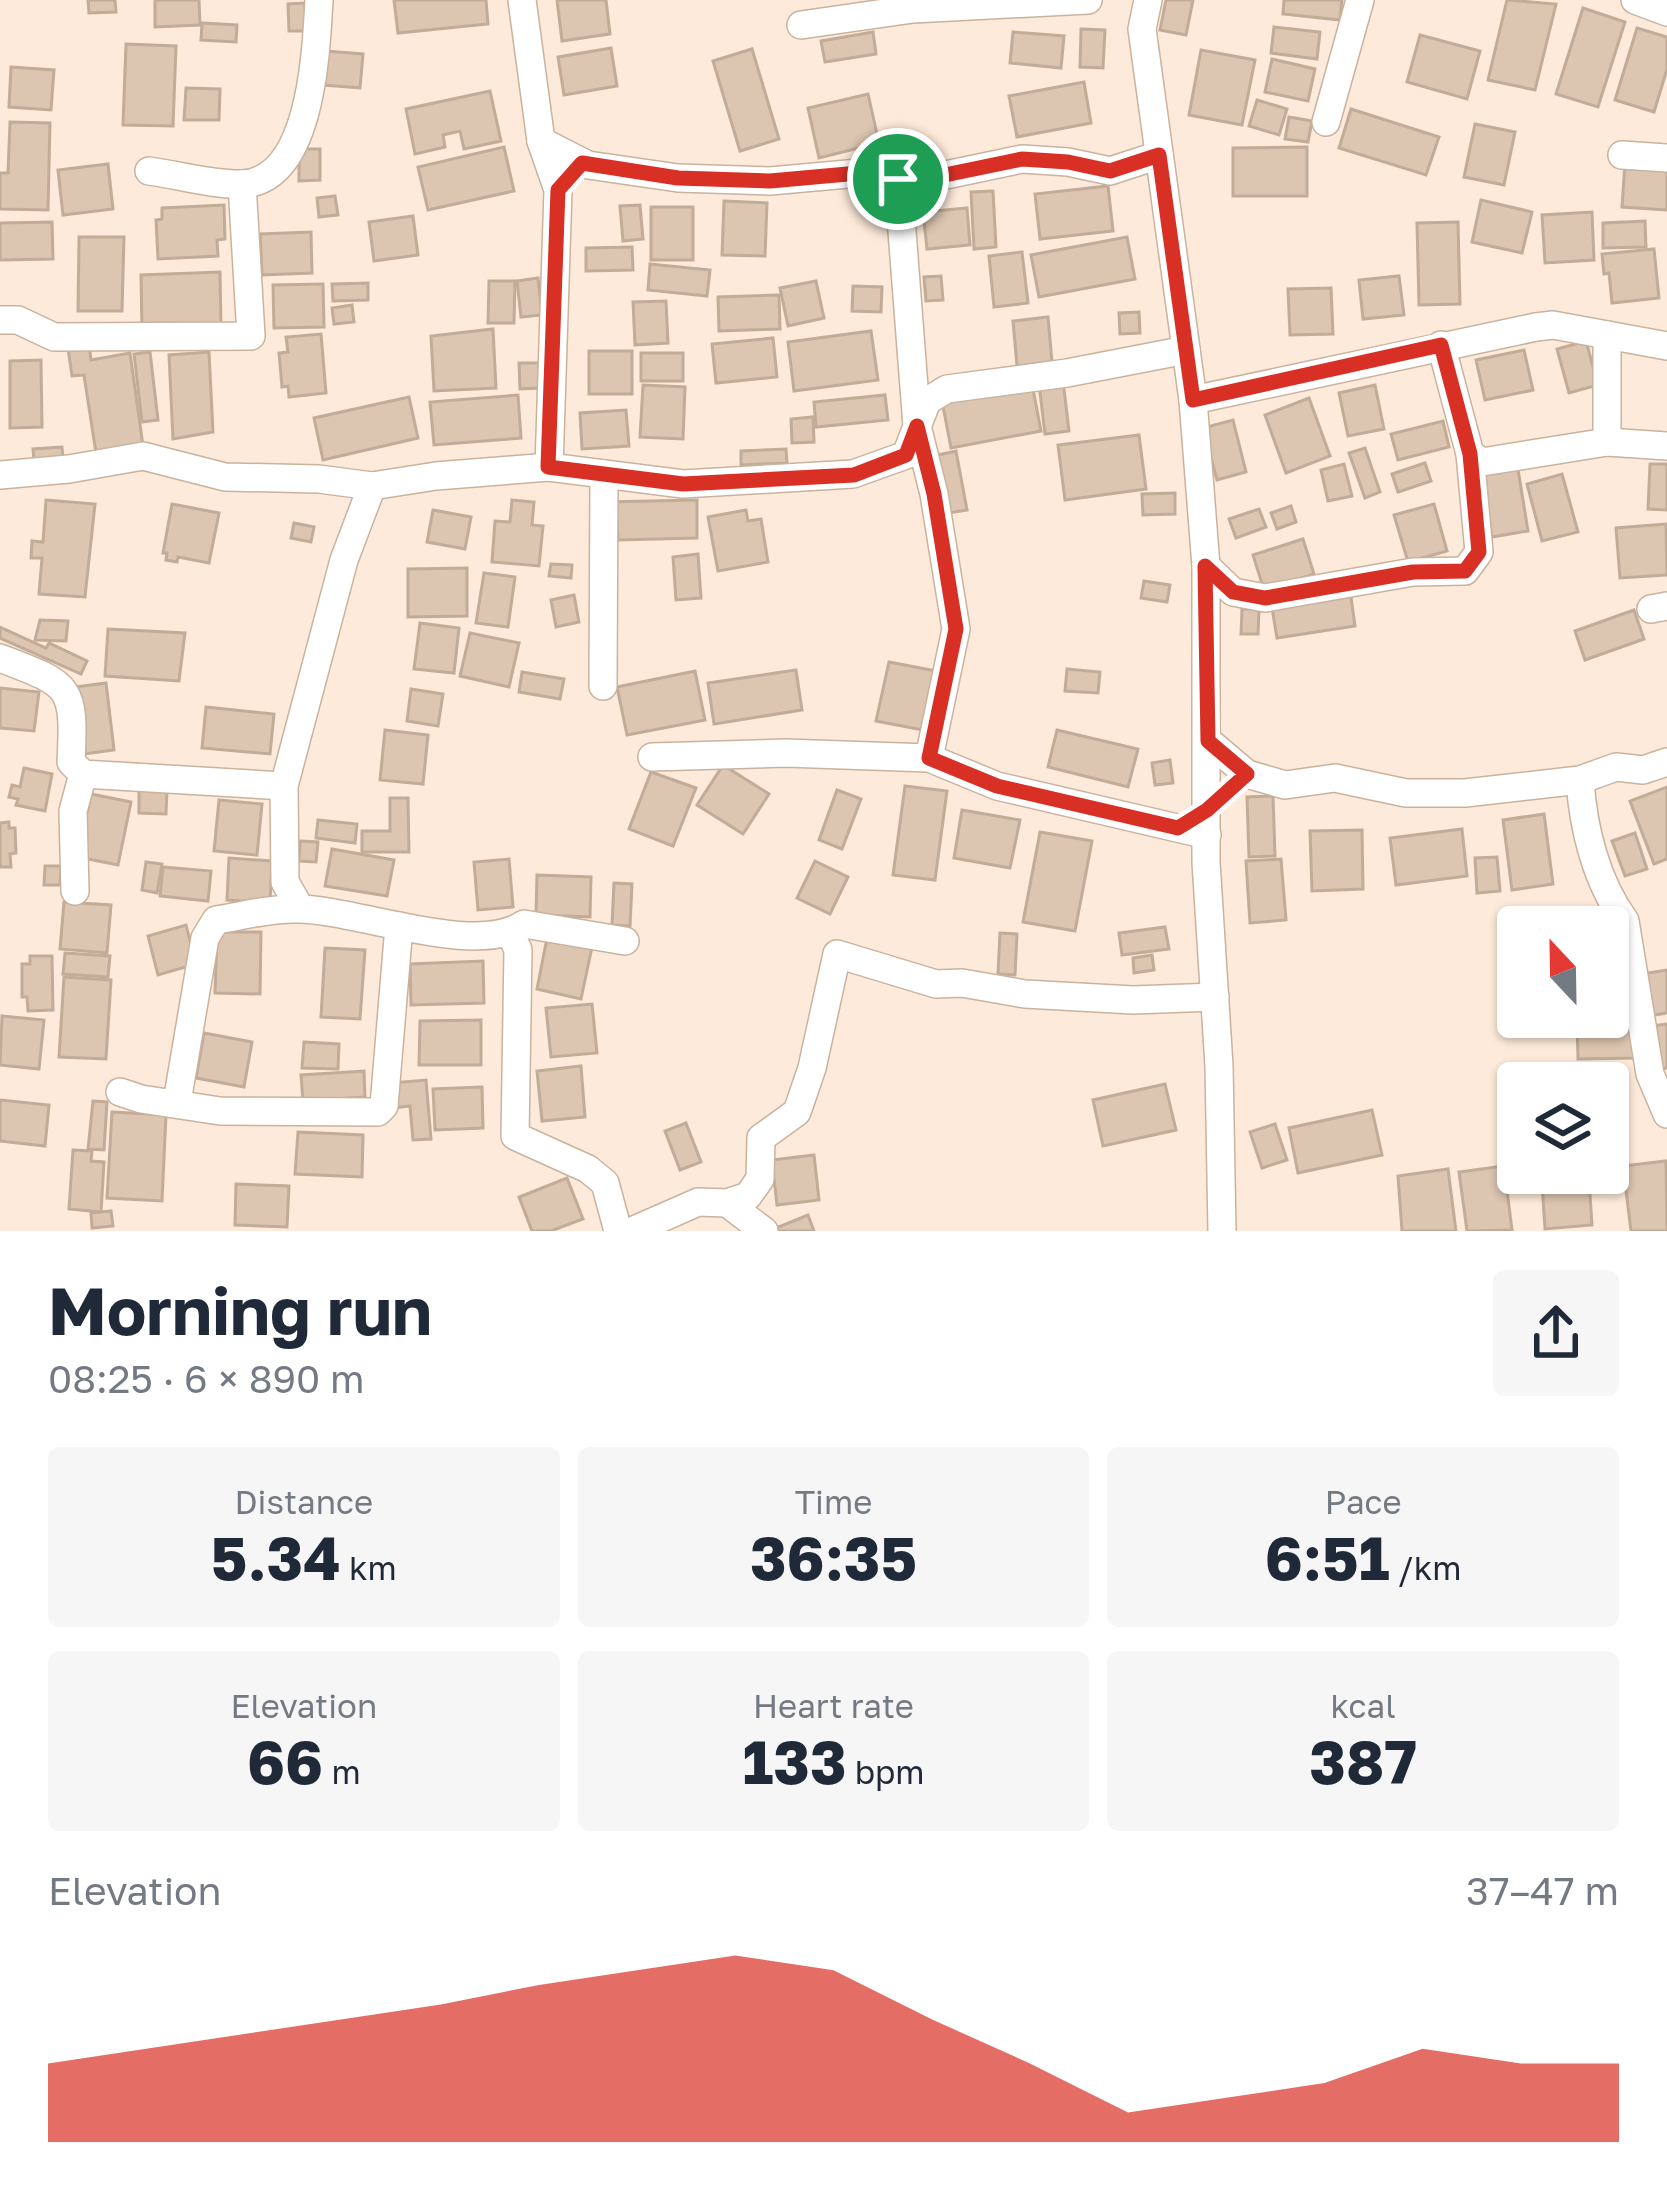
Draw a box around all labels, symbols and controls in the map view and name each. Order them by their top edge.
pin [847,128,949,230]
icon: arrive [865,146,931,212]
north arrow [1497,906,1629,1038]
map controls [1497,906,1629,1194]
button: layers [1497,1062,1629,1194]
text: Morning run [48,1270,432,1350]
button: share [1493,1270,1619,1396]
text: 08:25 · 6 × 890 m [48,1355,365,1402]
text: Distance [234,1482,373,1521]
text: Time [795,1482,872,1521]
text: Pace [1325,1482,1402,1521]
text: 5.34 [211,1521,341,1593]
text: 36:35 [750,1521,917,1593]
text: 6:51 [1265,1521,1390,1593]
text: km [341,1548,397,1587]
text: /km [1390,1548,1462,1587]
text: Elevation [230,1686,377,1725]
text: Heart rate [753,1686,914,1725]
text: kcal [1331,1686,1396,1725]
text: 66 [247,1725,323,1797]
text: 133 [742,1725,847,1797]
text: 387 [1309,1725,1417,1797]
text: m [323,1752,361,1791]
text: bpm [847,1752,925,1791]
text: Elevation [48,1867,221,1914]
text: 37–47 m [1466,1867,1619,1914]

